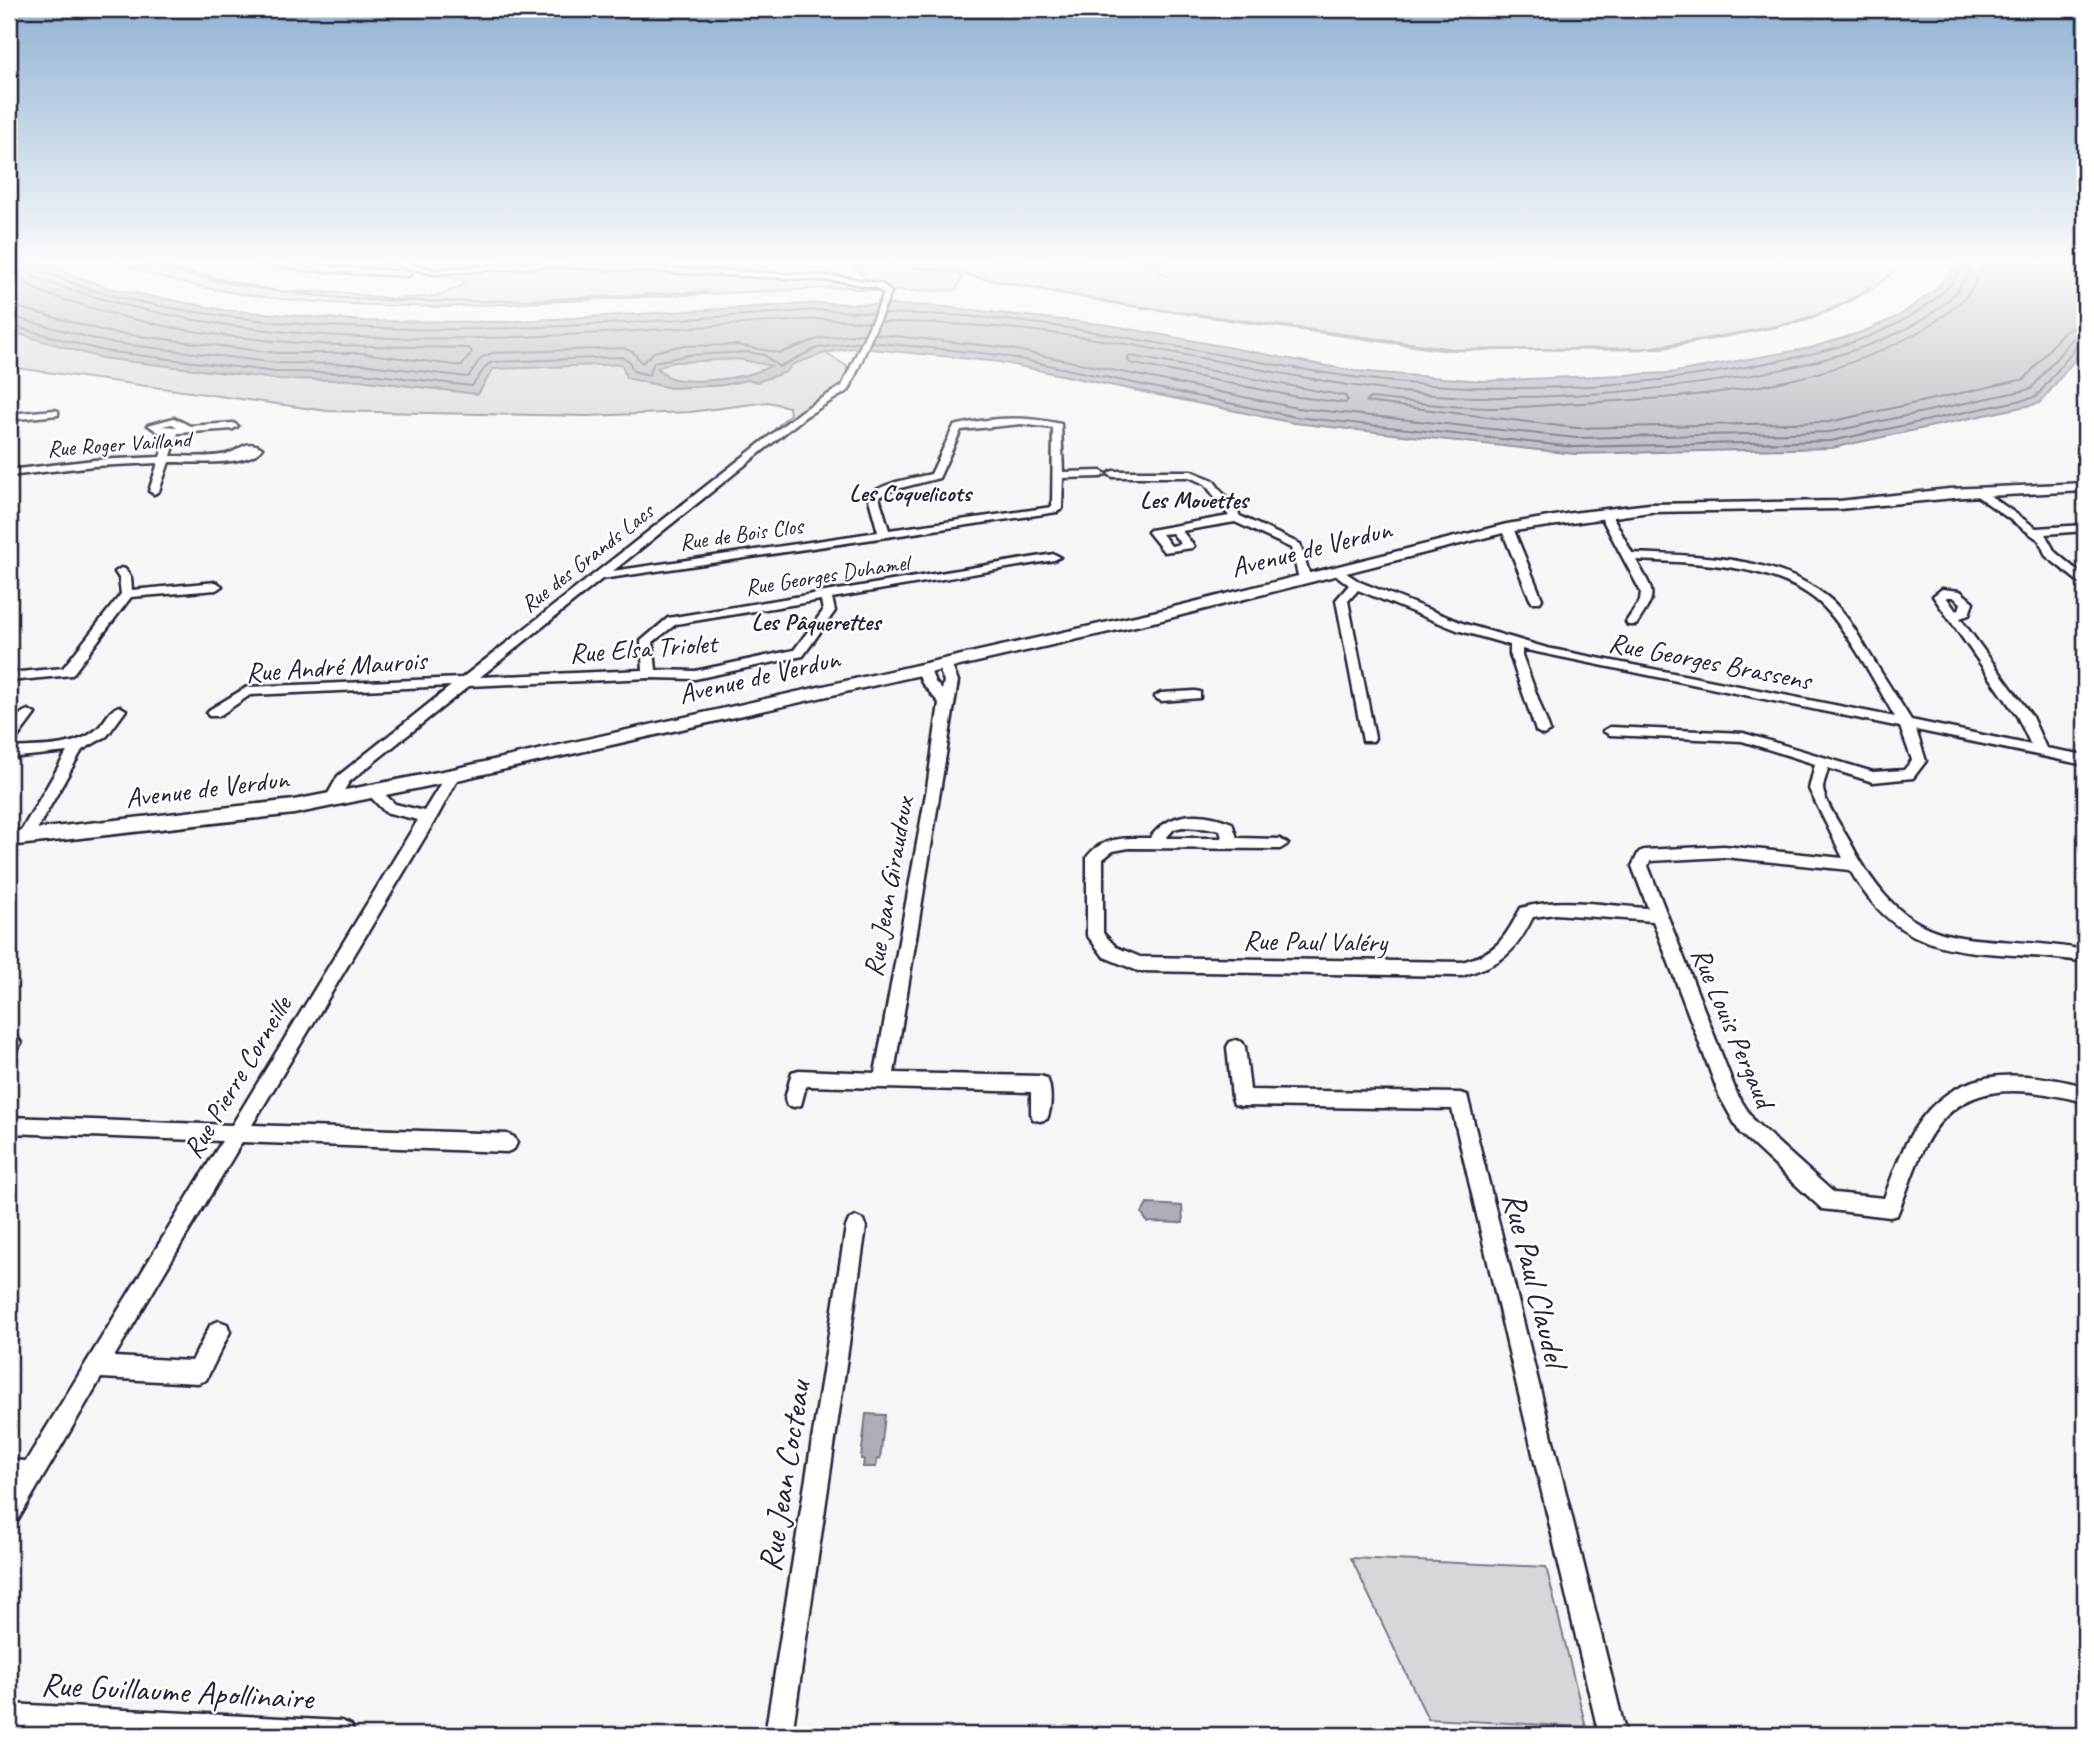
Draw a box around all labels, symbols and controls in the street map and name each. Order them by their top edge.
street label: Rue Roger Vailland [46,424,195,463]
district label: Les Coquelicots [849,478,973,508]
district label: Les Mouettes [1140,485,1251,515]
street label: Rue des Grands Lacs [515,496,661,619]
street label: Rue de Bois Clos [678,511,807,557]
street label: Avenue de Verdun [1227,511,1396,585]
street label: Rue Georges Duhamel [743,547,915,602]
district label: Les Pâquerettes [752,607,883,637]
street label: Rue Georges Brassens [1606,624,1816,698]
street label: Rue Elsa Triolet [568,625,721,671]
street label: Avenue de Verdun [675,640,844,712]
street label: Rue André Maurois [244,642,430,690]
street label: Avenue de Verdun [123,760,292,815]
street label: Rue Jean Giraudoux [855,792,921,979]
street label: Rue Paul Valéry [1243,922,1390,960]
street label: Rue Louis Pergaud [1684,942,1784,1116]
street label: Rue Pierre Corneille [175,988,300,1164]
street label: Rue Paul Claudel [1493,1188,1578,1376]
street label: Rue Jean Cocteau [748,1376,820,1575]
street label: Rue Guillaume Apollinaire [40,1663,316,1719]

